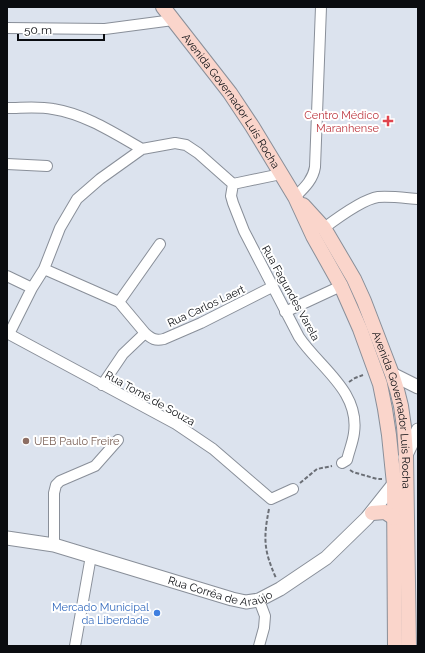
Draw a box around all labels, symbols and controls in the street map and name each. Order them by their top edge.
scale bar [18,16,104,42]
text: 50 m [24,23,52,37]
street label: Avenida Governador Luís Rocha [179,31,282,171]
place label: Centro Médico Maranhense [304,109,380,135]
marker: Centro Médico Maranhense [382,115,394,127]
street label: Rua Fagundes Varela [259,243,322,343]
street label: Rua Carlos Laert [165,283,247,330]
street label: Avenida Governador Luís Rocha [369,329,413,489]
street label: Rua Tomé de Souza [103,368,197,429]
place label: UEB Paulo Freire [34,435,120,448]
marker: UEB Paulo Freire [21,436,31,446]
street label: Rua Corrêa de Araújo [166,574,275,609]
place label: Mercado Municipal da Liberdade [52,601,150,627]
marker: Mercado Municipal da Liberdade [152,608,162,618]

